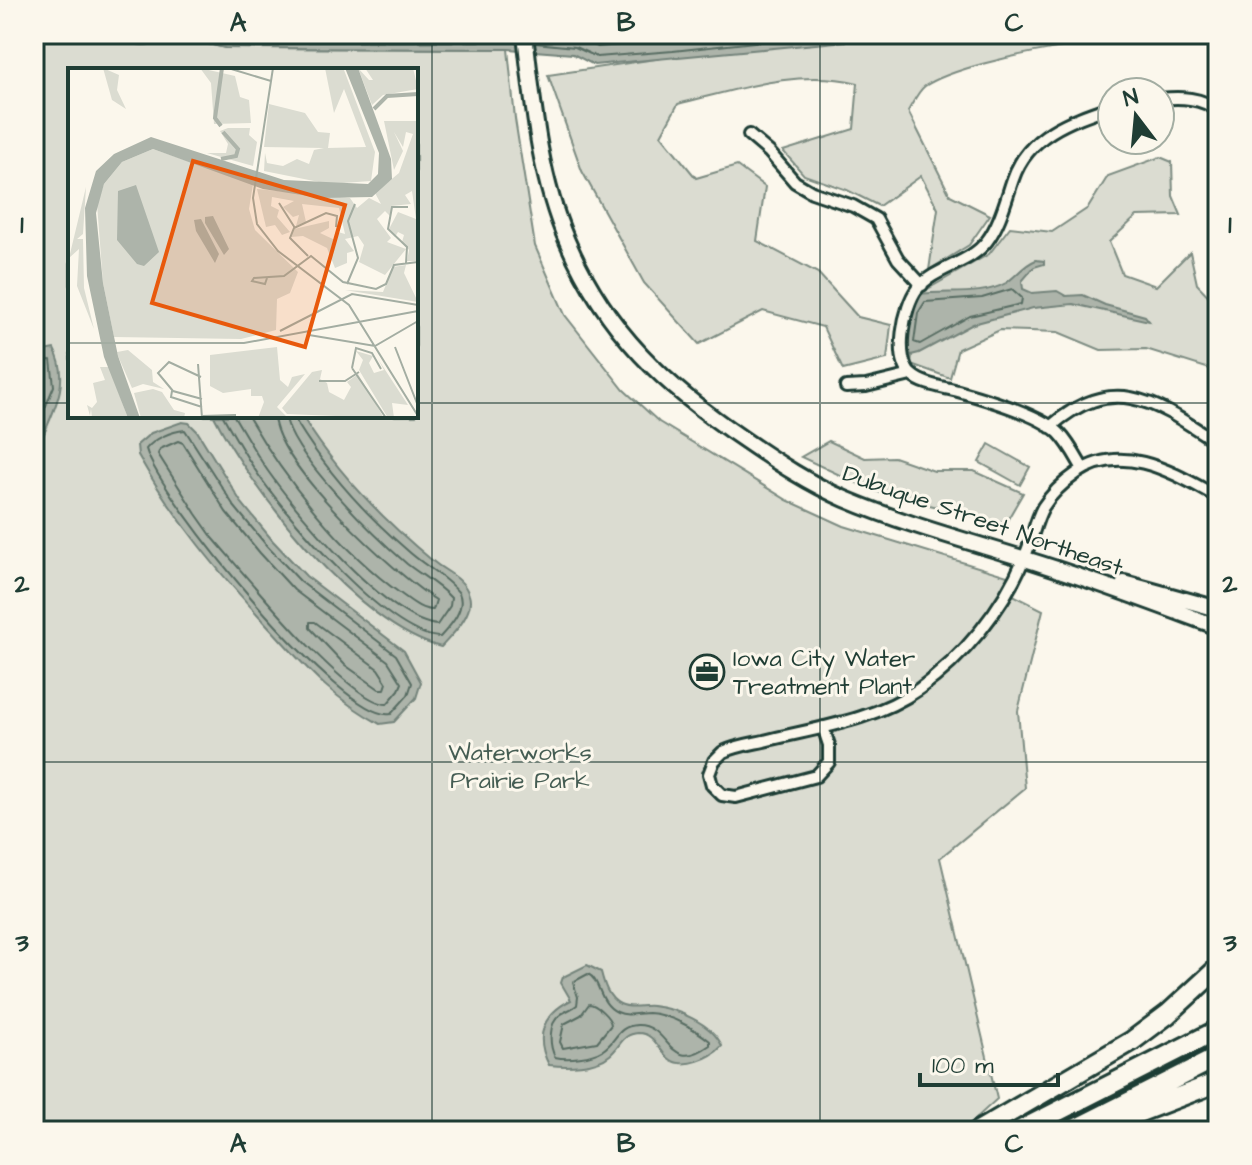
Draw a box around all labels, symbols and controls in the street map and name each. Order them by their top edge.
text: A [230,5,247,41]
text: B [617,5,636,41]
text: C [1005,5,1024,41]
inset map [68,68,418,418]
north arrow [1096,76,1176,156]
text: N [1120,81,1142,115]
text: 1 [20,207,24,243]
text: 1 [1228,207,1232,243]
street label: Dubuque Street Northeast [838,457,1128,585]
text: 2 [14,566,30,602]
text: 2 [1222,566,1238,602]
place label: Iowa City Water Treatment Plant [733,642,915,704]
office icon: Iowa City Water Treatment Plant [688,653,726,691]
park label: Waterworks Prairie Park [448,736,592,798]
text: 3 [14,925,29,961]
text: 3 [1222,925,1237,961]
scale bar [920,1037,1058,1087]
text: 100 m [932,1049,994,1083]
text: A [230,1126,247,1162]
text: B [617,1126,636,1162]
text: C [1005,1126,1024,1162]

